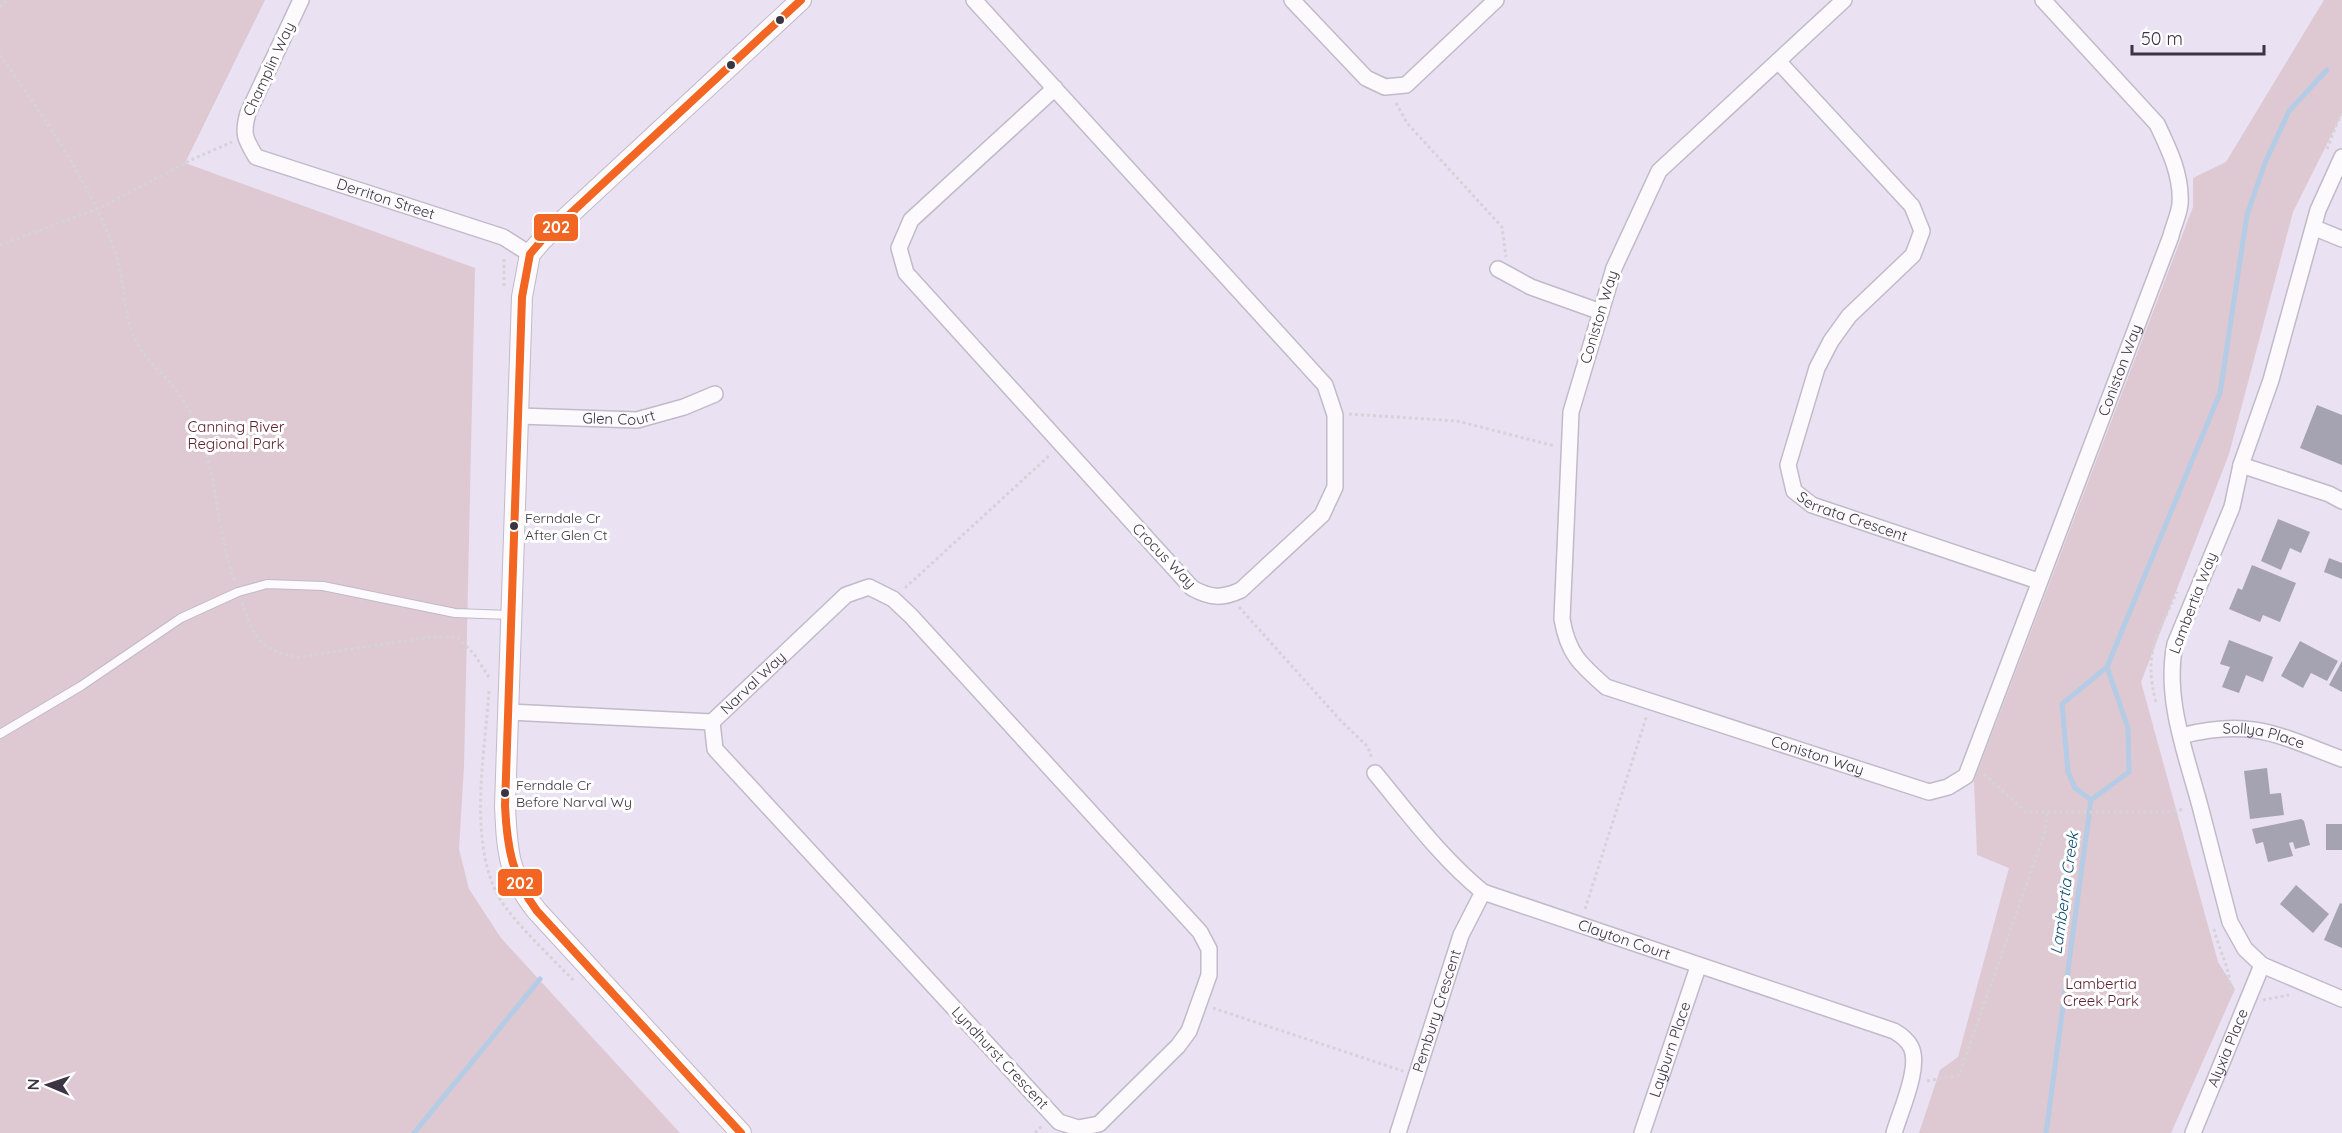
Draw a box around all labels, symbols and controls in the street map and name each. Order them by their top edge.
unlabelled marker [774,14,786,26]
scale bar [2132,18,2264,56]
street label: Champlin Way [238,19,299,119]
text: 50 m [2141,27,2183,50]
unlabelled marker [725,59,737,71]
street label: Derriton Street [334,174,437,223]
line badge: 202 [533,213,579,242]
text: 202 [542,217,570,237]
street label: Coniston Way [1575,268,1622,366]
street label: Coniston Way [2094,322,2146,419]
street label: Glen Court [582,405,657,429]
park label: Canning River Regional Park [187,417,285,453]
street label: Serrata Crescent [1793,487,1910,545]
place label: Ferndale Cr After Glen Ct [525,509,608,544]
street label: Crocus Way [1128,519,1200,592]
marker: Ferndale Cr After Glen Ct [508,520,520,532]
street label: Lambertia Way [2164,549,2221,656]
street label: Narval Way [716,647,790,718]
street label: Sollya Place [2222,718,2307,753]
street label: Coniston Way [1769,731,1867,779]
place label: Ferndale Cr Before Narval Wy [516,776,632,811]
marker: Ferndale Cr Before Narval Wy [499,787,511,799]
water label: Lambertia Creek [2046,829,2083,956]
line badge: 202 [497,868,543,897]
text: 202 [506,873,534,893]
street label: Clayton Court [1576,915,1673,964]
street label: Pembury Crescent [1408,947,1465,1075]
park label: Lambertia Creek Park [2063,974,2139,1010]
street label: Layburn Place [1645,999,1695,1100]
street label: Lyndhurst Crescent [948,1002,1053,1113]
street label: Alyxia Place [2203,1006,2252,1090]
north arrow [18,1055,78,1115]
text: N [23,1078,43,1091]

